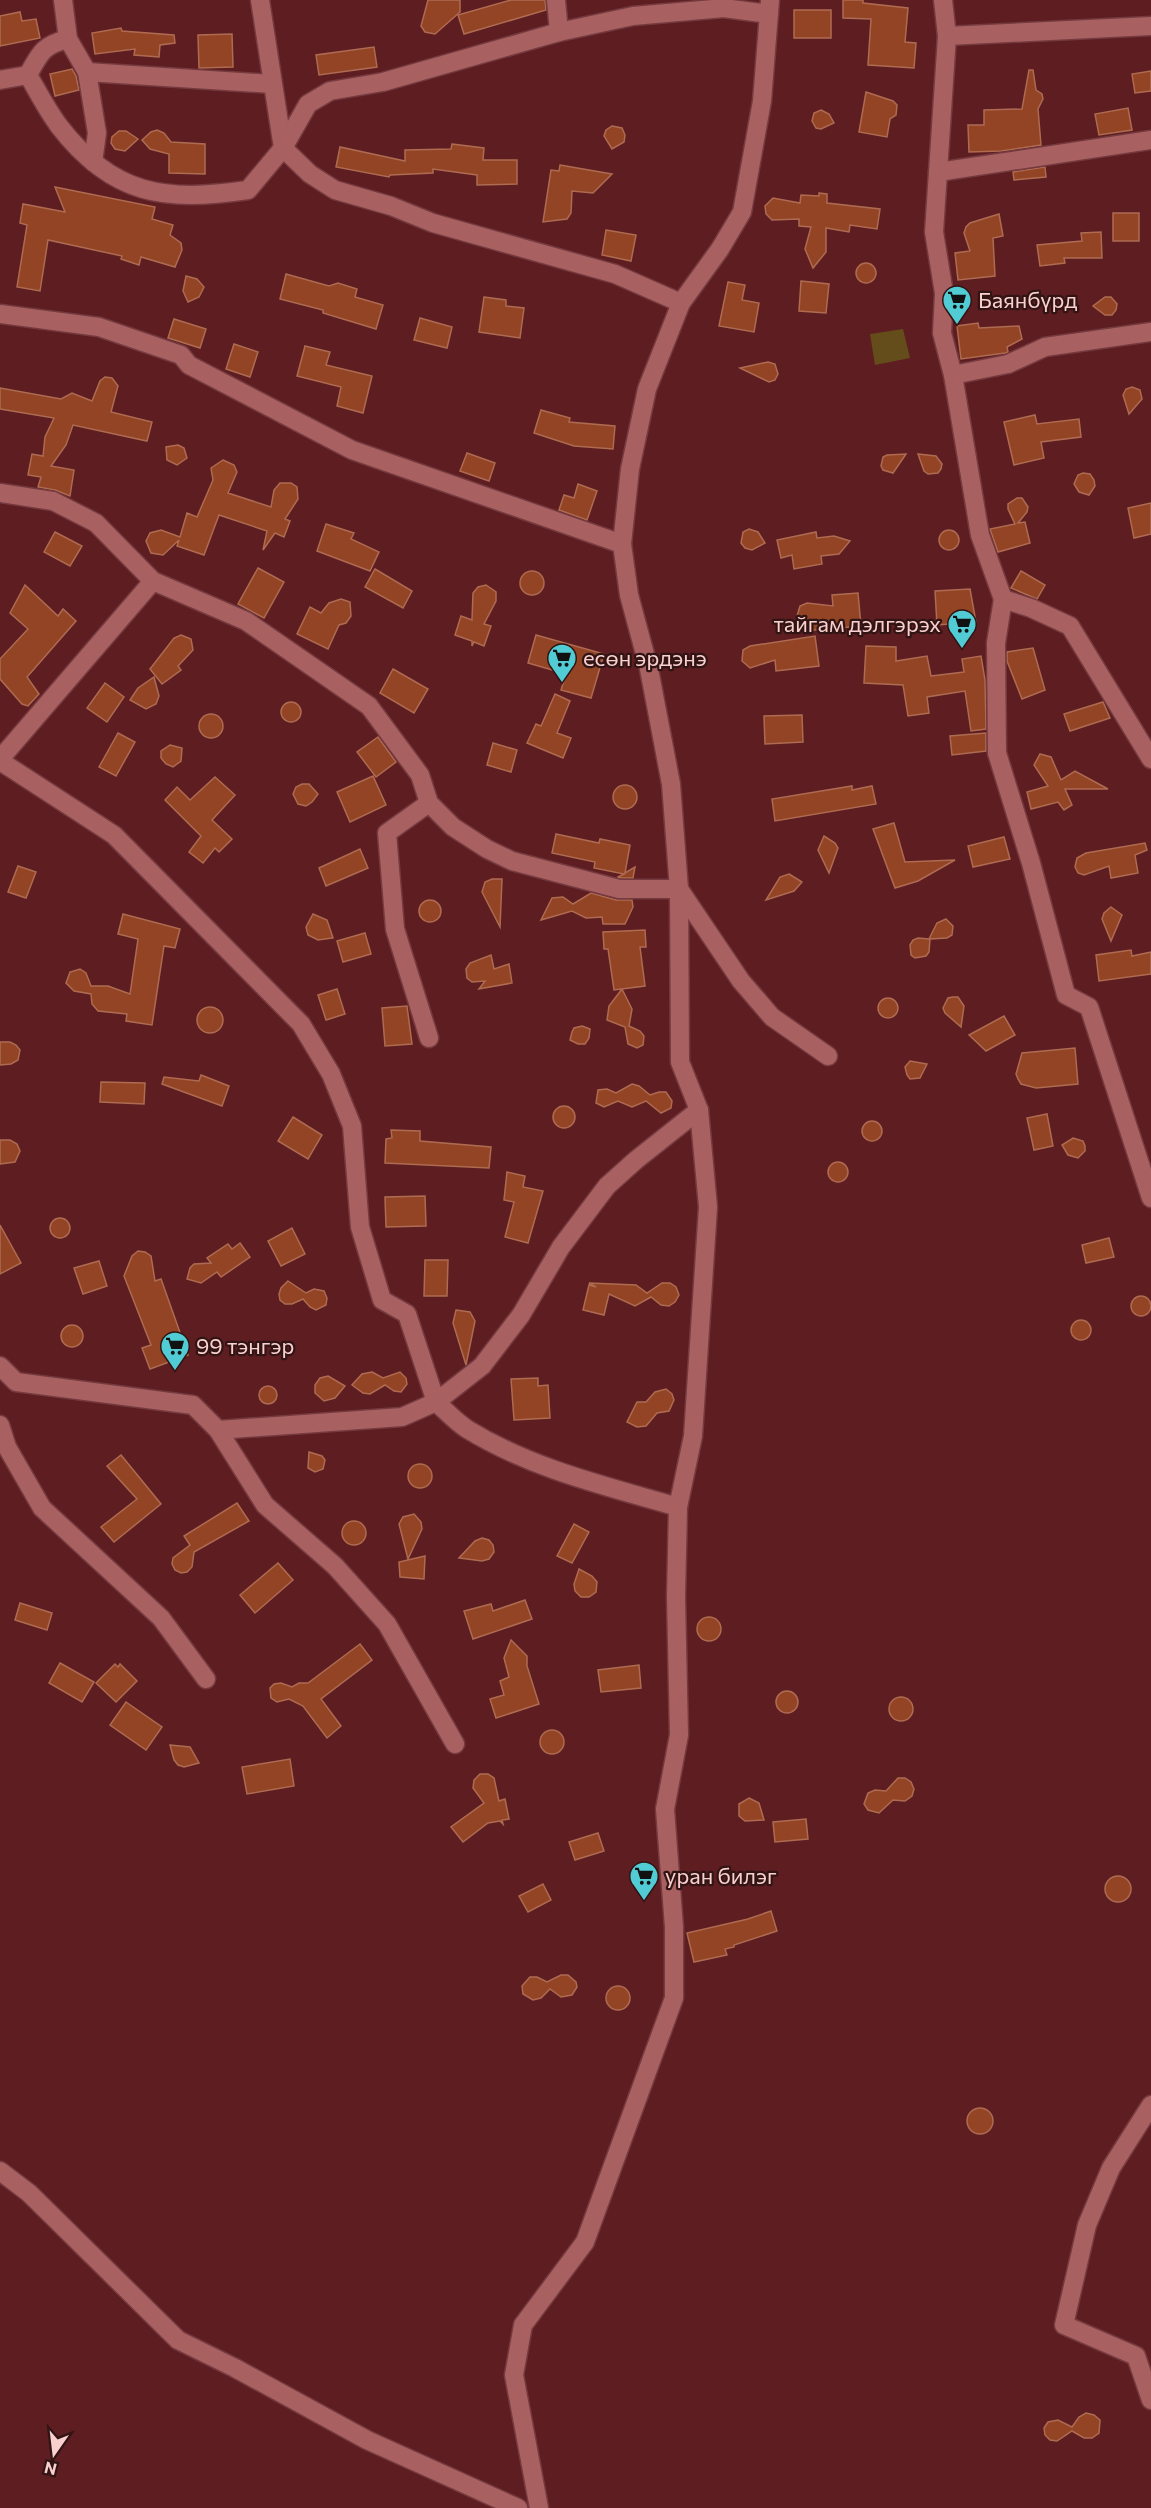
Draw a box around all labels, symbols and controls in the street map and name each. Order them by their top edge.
supermarket icon: Баянбүрд [941,284,973,326]
place label: Баянбүрд [978,286,1077,313]
supermarket icon: тайгам дэлгэрэх [946,608,978,650]
place label: тайгам дэлгэрэх [773,610,941,637]
supermarket icon: есөн эрдэнэ [546,642,578,684]
place label: есөн эрдэнэ [583,644,707,671]
supermarket icon: 99 тэнгэр [159,1330,191,1372]
place label: 99 тэнгэр [196,1332,294,1359]
supermarket icon: уран билэг [628,1860,660,1902]
place label: уран билэг [665,1862,777,1889]
north arrow [24,2424,84,2484]
text: N [42,2458,58,2480]

